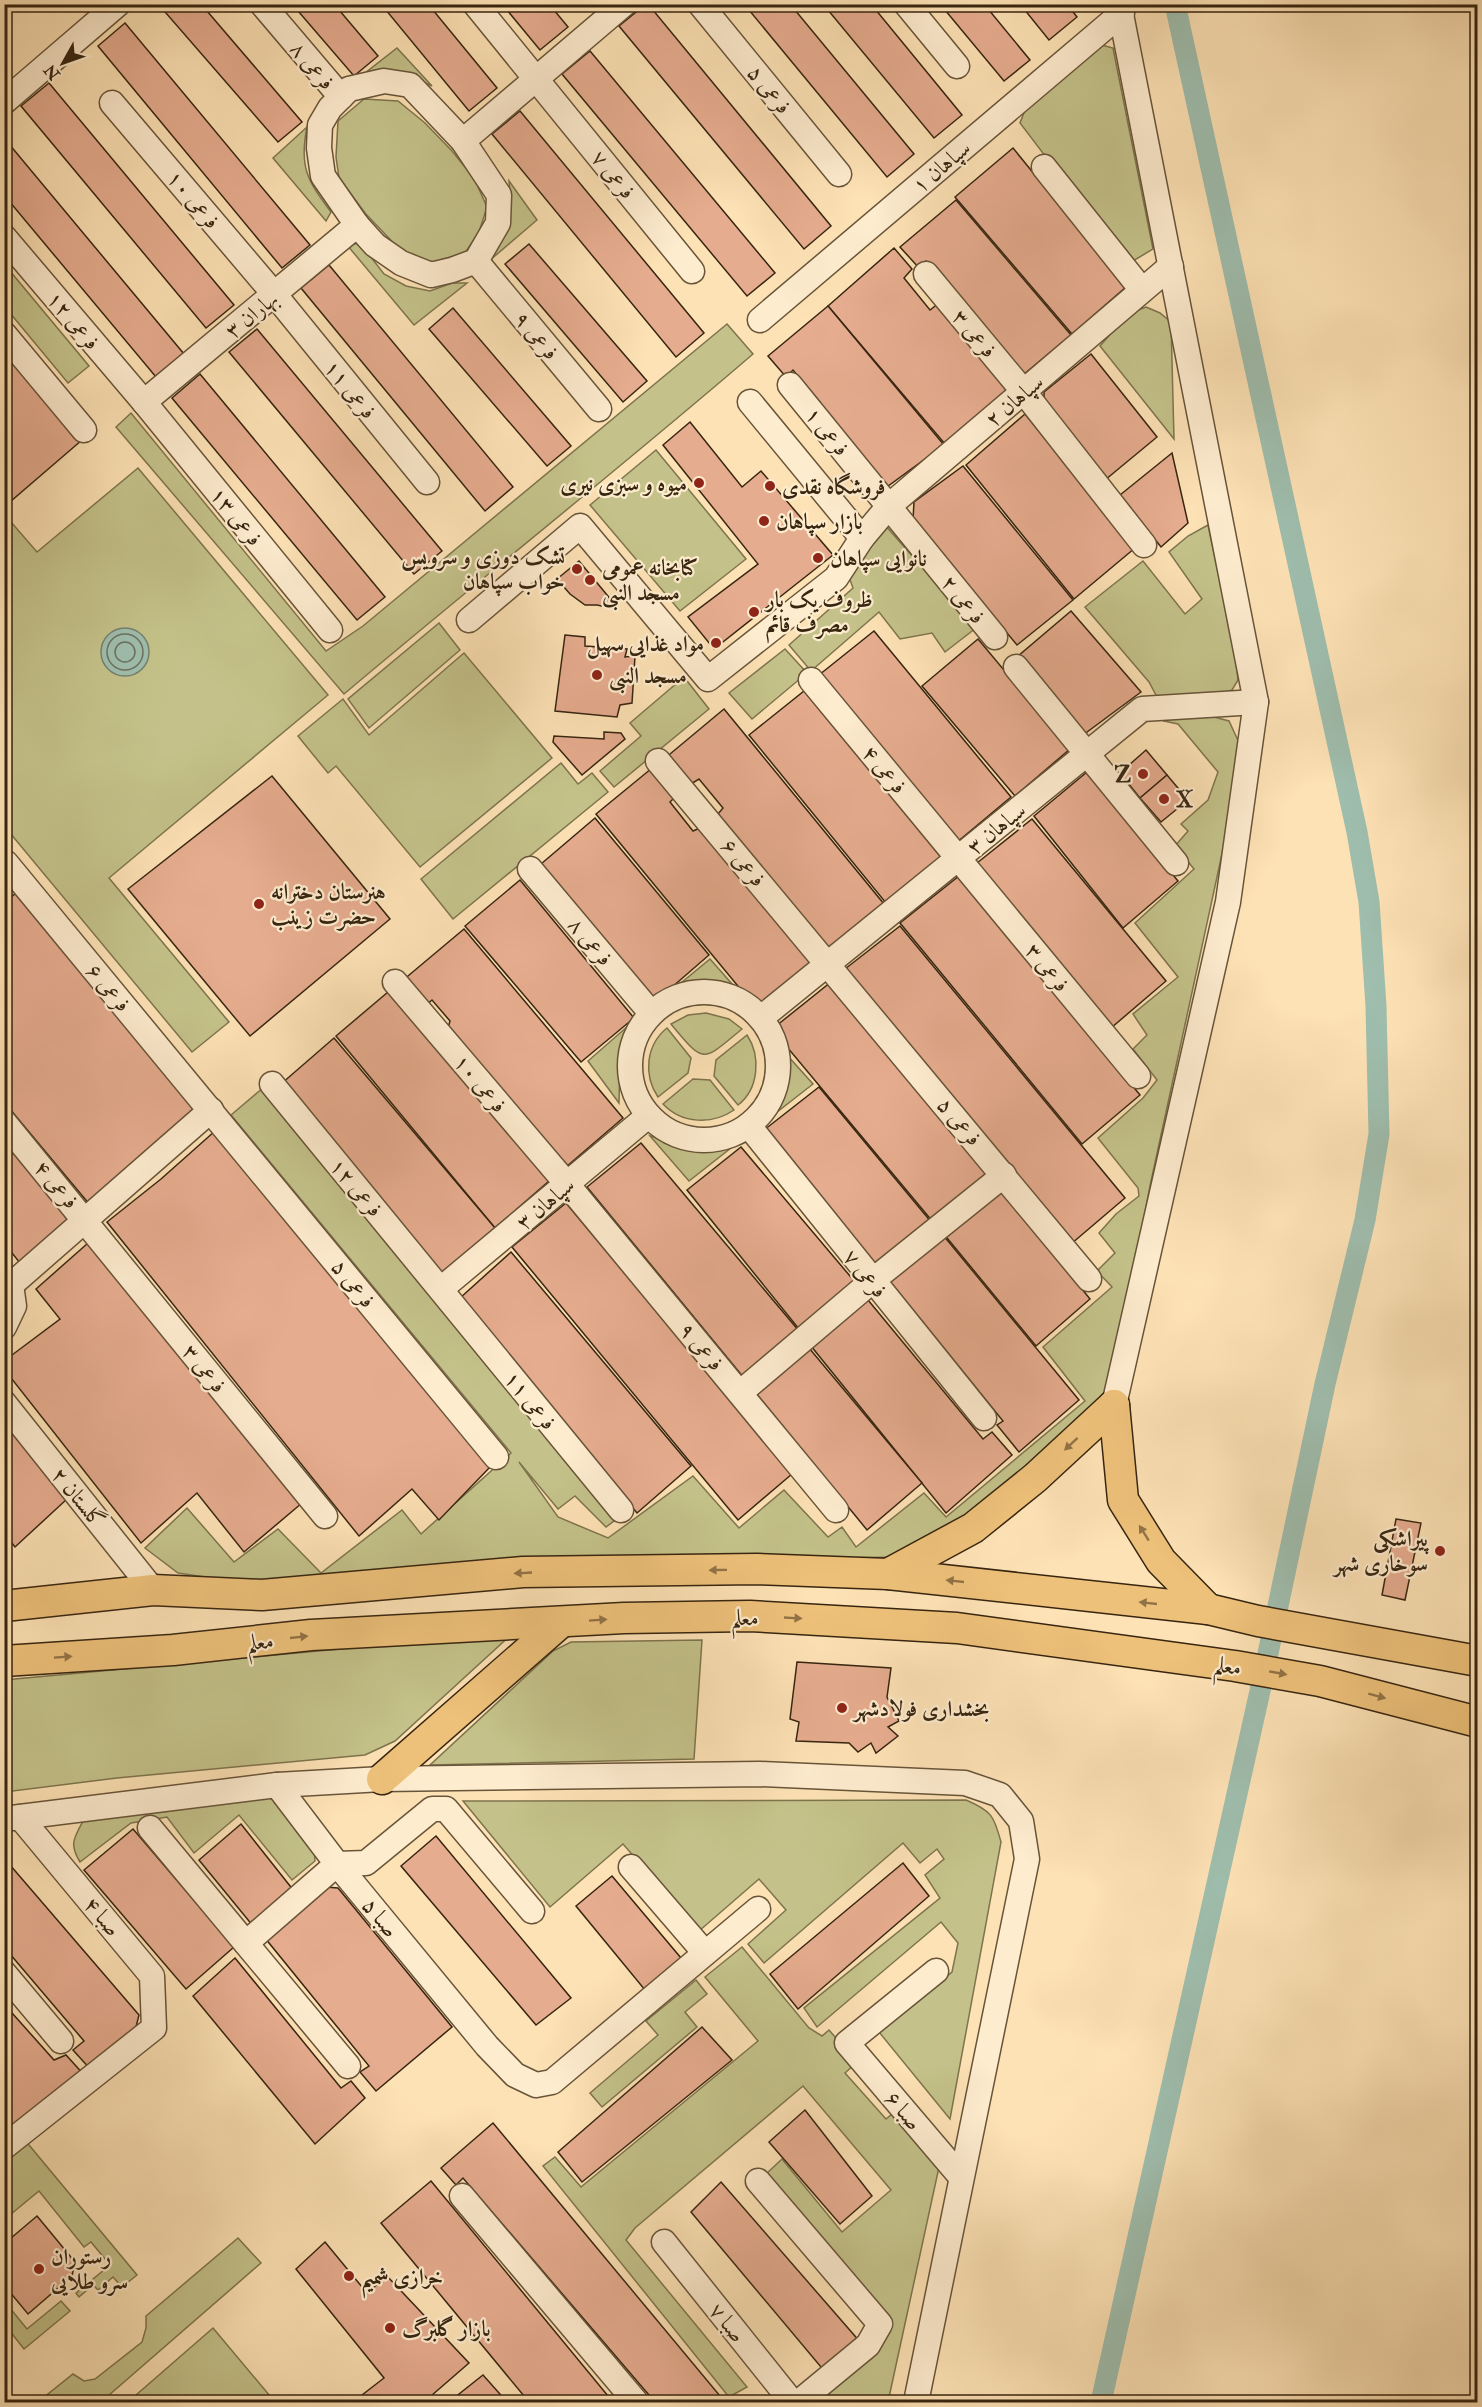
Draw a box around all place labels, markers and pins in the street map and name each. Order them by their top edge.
place label: میوه و سبزی نیری [560,470,687,498]
place label: فروشگاه نقدی [782,472,886,501]
marker: میوه و سبزی نیری [692,476,706,490]
marker: فروشگاه نقدی [763,479,777,493]
place label: بازار سپاهان [776,508,863,537]
marker: بازار سپاهان [757,514,771,528]
place label: تشک دوزی و سرویس خواب سپاهان [401,543,565,597]
place label: نانوایی سپاهان [830,545,927,574]
marker: نانوایی سپاهان [811,551,825,565]
place label: کتابخانه عمومی مسجد النبی [601,554,698,611]
marker: تشک دوزی و سرویس خواب سپاهان [570,562,584,576]
marker: کتابخانه عمومی مسجد النبی [583,573,597,587]
place label: ظروف یک بار مصرف قائم [763,586,873,644]
marker: ظروف یک بار مصرف قائم [747,605,761,619]
place label: مواد غذایی سهیل [587,630,704,659]
marker: مواد غذایی سهیل [709,636,723,650]
place label: مسجد النبی [609,662,687,694]
marker: مسجد النبی [590,668,604,682]
place label: Z [1115,761,1132,789]
marker: Z [1136,767,1150,781]
place label: X [1176,786,1193,814]
marker: X [1157,792,1171,806]
place label: هنرستان دخترانه حضرت زینب [271,878,386,931]
marker: هنرستان دخترانه حضرت زینب [252,897,266,911]
place label: پیراشکی سوخاری شهر [1332,1525,1430,1578]
marker: پیراشکی سوخاری شهر [1433,1544,1447,1558]
place label: بخشداری فولادشهر [852,1695,989,1723]
marker: بخشداری فولادشهر [835,1701,849,1715]
place label: رستوران سرو طلایی [50,2243,128,2297]
marker: رستوران سرو طلایی [32,2262,46,2276]
place label: خرازی شمیم [361,2263,443,2299]
marker: خرازی شمیم [342,2269,356,2283]
place label: بازار گلبرگ [402,2315,491,2343]
marker: بازار گلبرگ [383,2321,397,2335]

